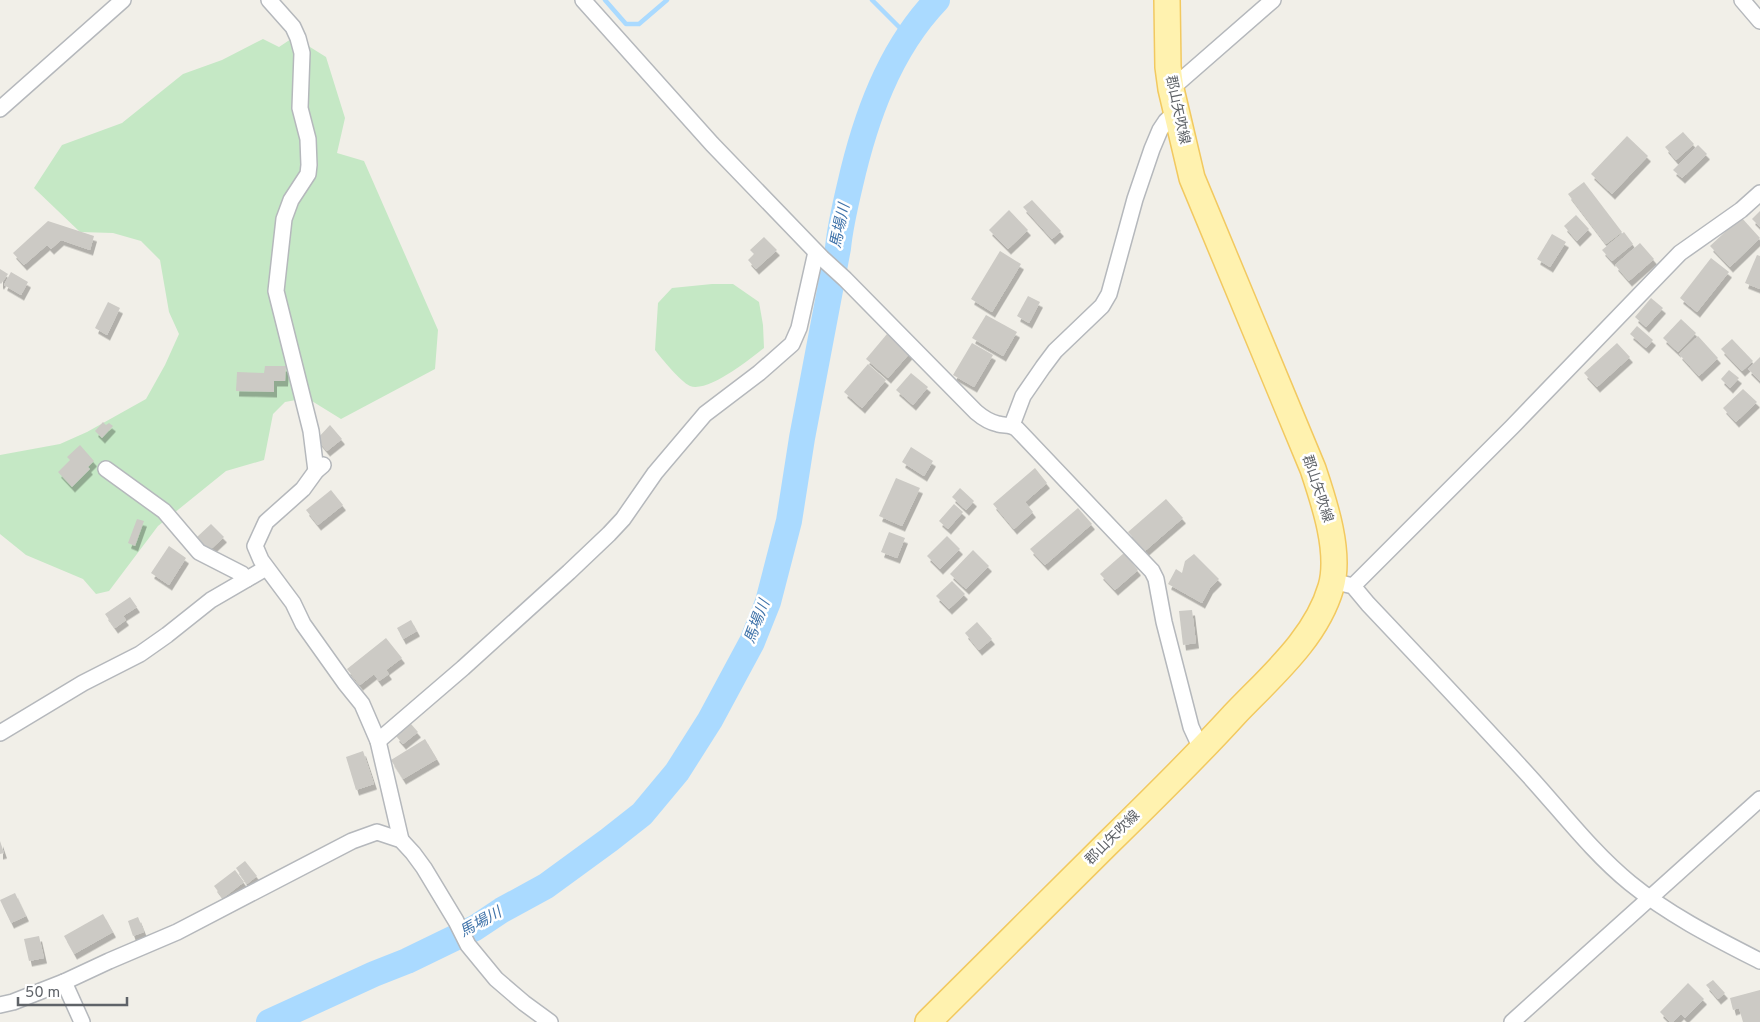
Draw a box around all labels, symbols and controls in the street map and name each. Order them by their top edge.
street label: 郡山矢吹線 [1161,74,1193,146]
water label: 馬場川 [827,200,855,250]
street label: 郡山矢吹線 [1298,453,1336,525]
water label: 馬場川 [741,596,776,646]
street label: 郡山矢吹線 [1082,807,1144,869]
water label: 馬場川 [457,903,507,942]
scale bar [18,974,126,1006]
text: 50 m [25,984,60,1003]

